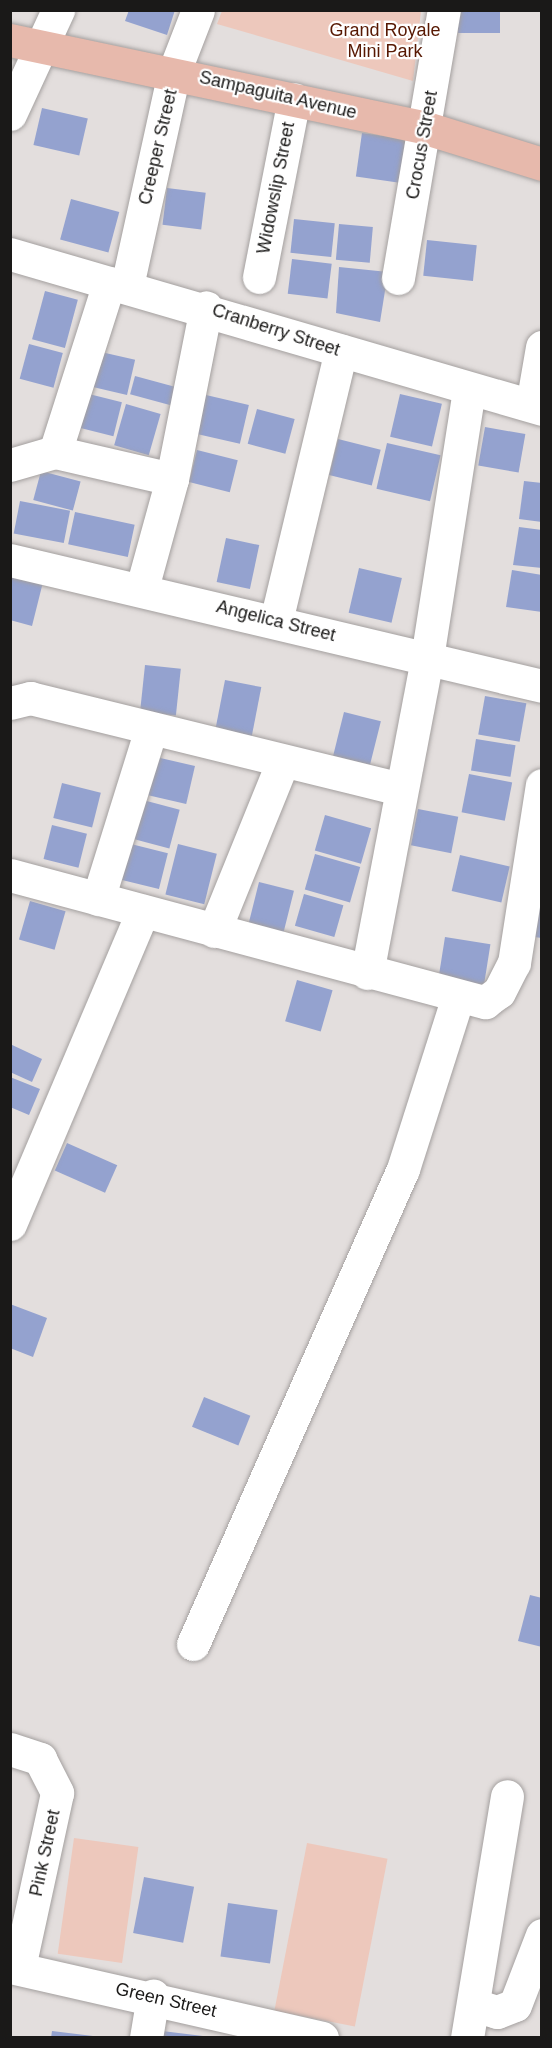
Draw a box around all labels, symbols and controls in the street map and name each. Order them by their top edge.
park label: Grand Royale Mini Park [329,20,441,63]
street label: Sampaguita Avenue [197,66,359,124]
street label: Creeper Street [134,87,182,207]
street label: Crocus Street [402,89,442,201]
street label: Widowslip Street [253,120,299,256]
street label: Cranberry Street [209,299,343,361]
street label: Angelica Street [214,596,338,646]
street label: Pink Street [25,1808,65,1898]
street label: Green Street [113,1978,219,2022]

